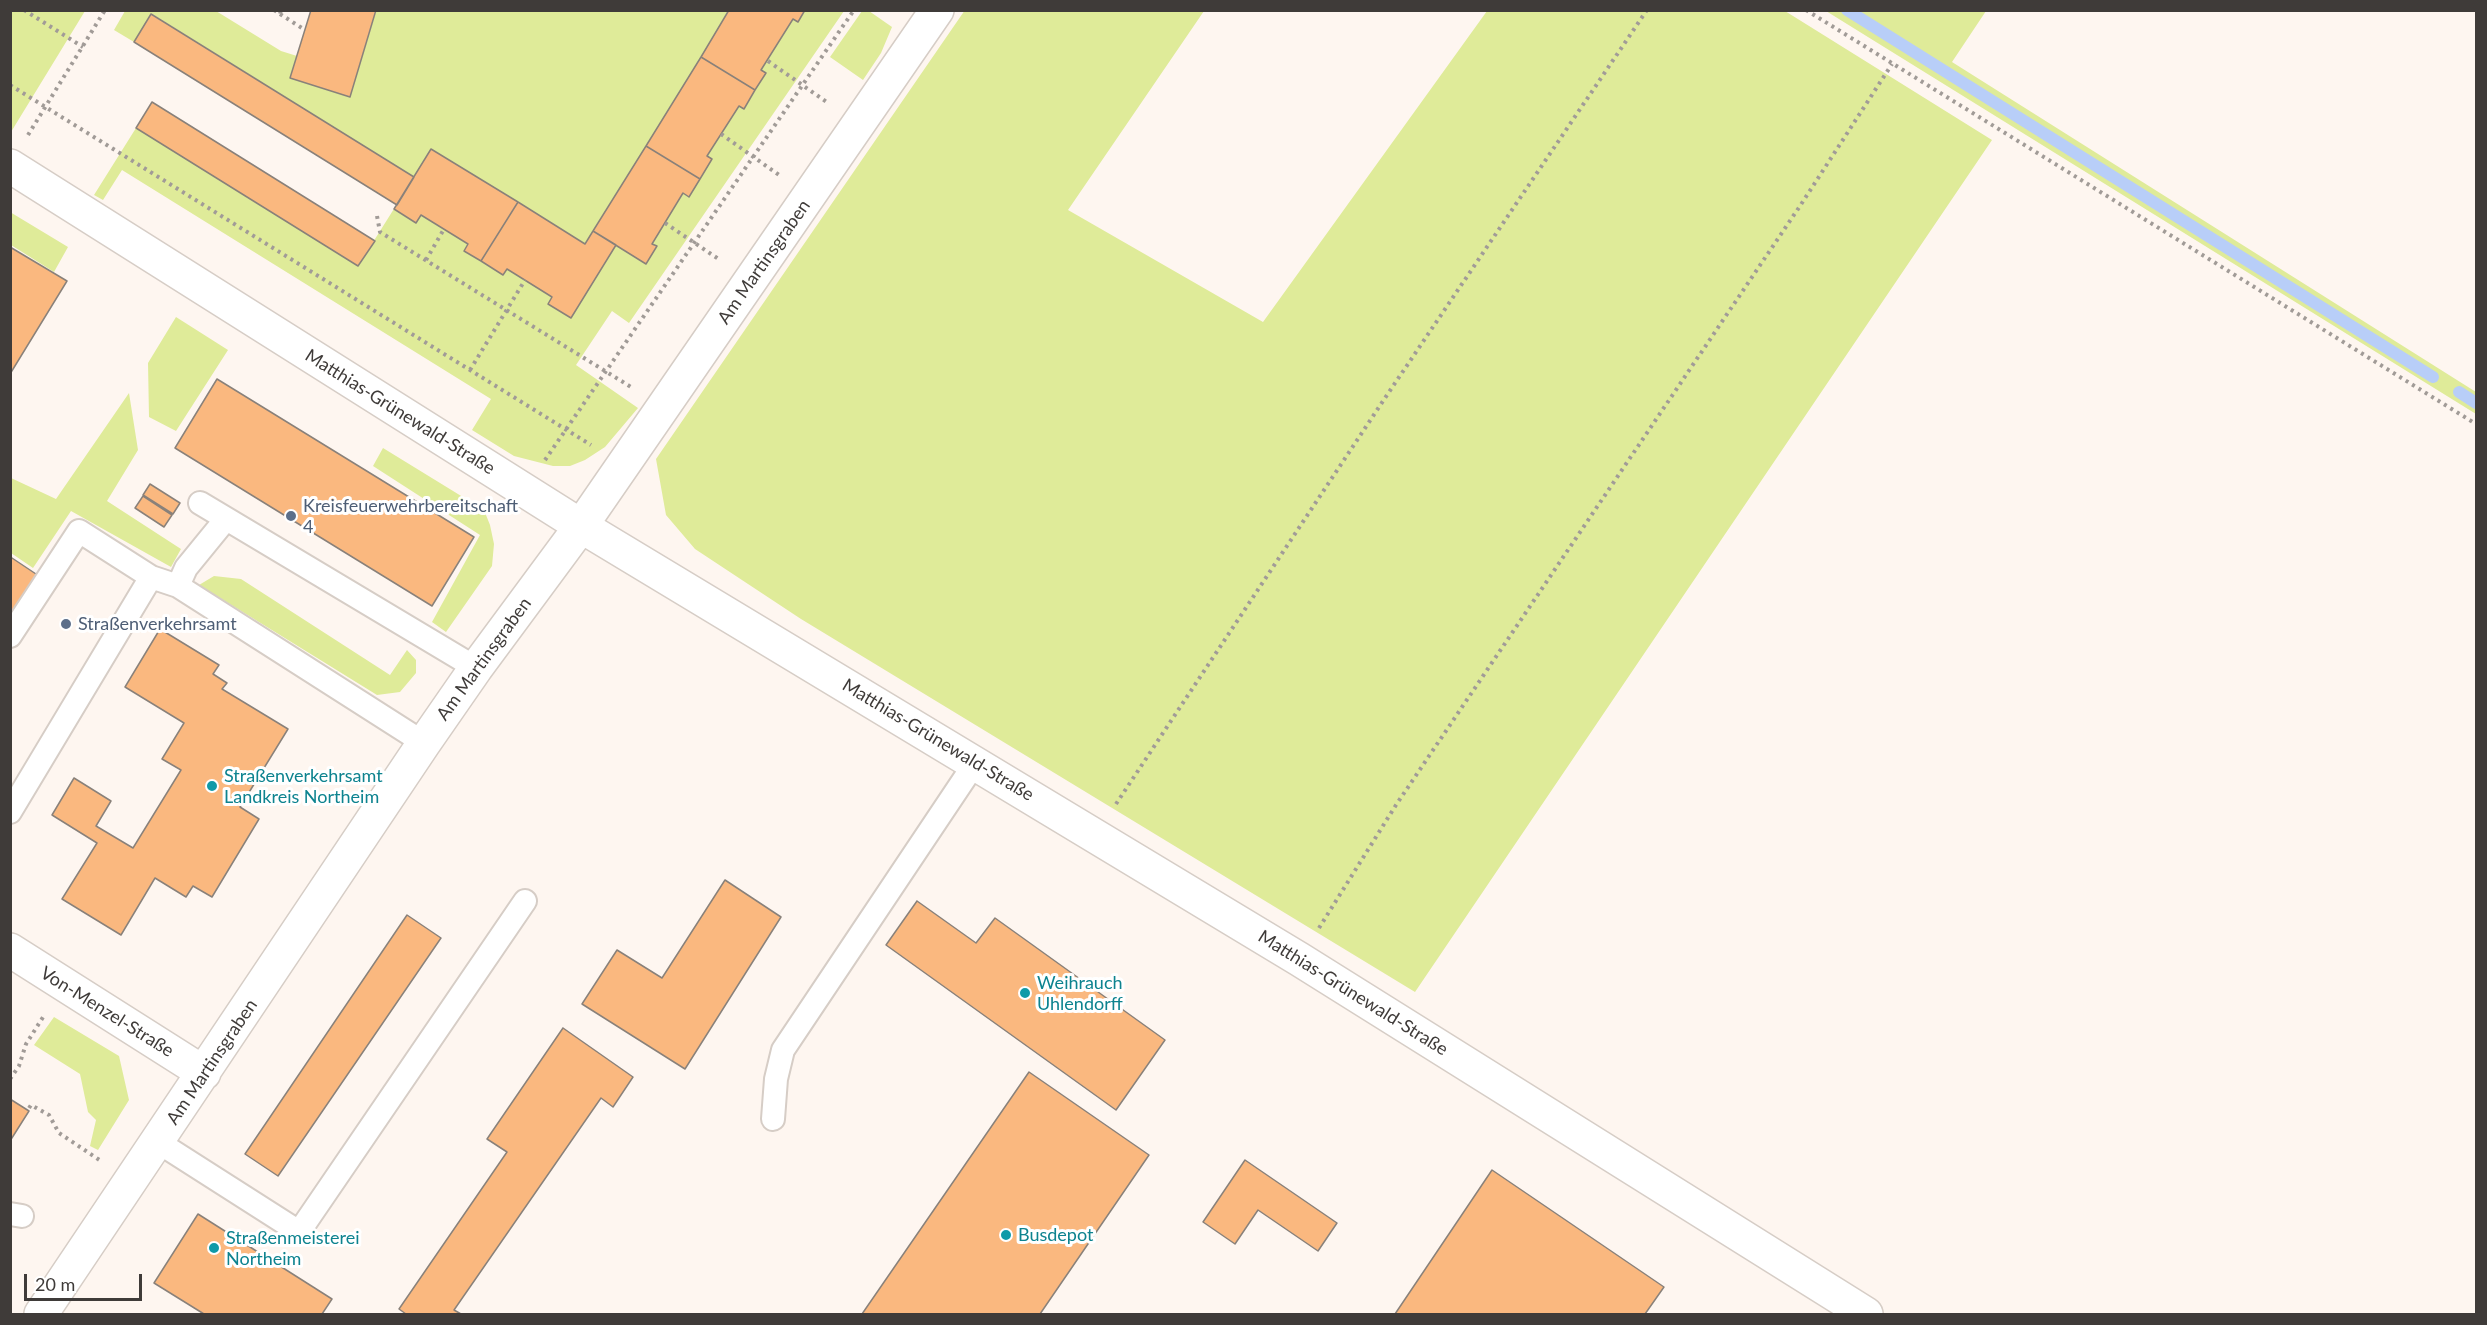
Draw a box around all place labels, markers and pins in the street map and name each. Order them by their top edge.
place label: Kreisfeuerwehrbereitschaft 4 [303,495,518,538]
marker: Kreisfeuerwehrbereitschaft 4 [284,509,298,523]
place label: Straßenverkehrsamt [78,613,237,635]
marker: Straßenverkehrsamt [59,617,73,631]
place label: Straßenverkehrsamt Landkreis Northeim [224,765,383,808]
marker: Straßenverkehrsamt Landkreis Northeim [205,779,219,793]
place label: Weihrauch Uhlendorff [1037,972,1123,1014]
marker: Weihrauch Uhlendorff [1018,986,1032,1000]
place label: Busdepot [1018,1224,1093,1246]
place label: Straßenmeisterei Northeim [226,1227,359,1270]
marker: Busdepot [999,1228,1013,1242]
marker: Straßenmeisterei Northeim [207,1241,221,1255]

